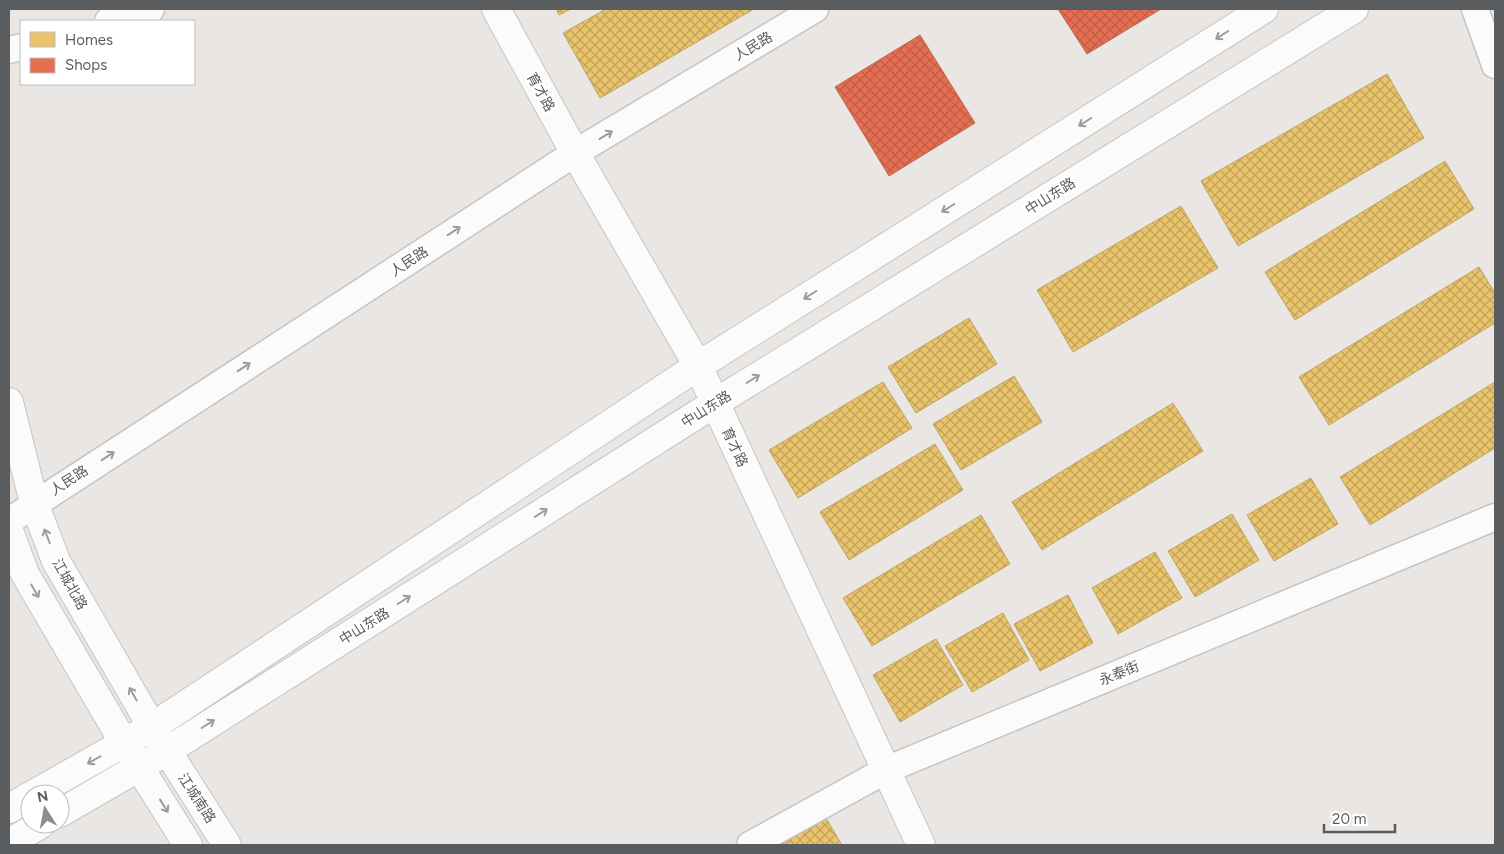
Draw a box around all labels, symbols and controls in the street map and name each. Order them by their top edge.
legend [20,20,195,85]
street label: 人民路 [731,28,776,65]
one-way arrow [1216,30,1230,40]
text: Homes [65,31,113,49]
text: Shops [65,56,107,74]
street label: 育才路 [523,70,558,115]
one-way arrow [1078,116,1092,127]
one-way arrow [599,129,613,139]
street label: 中山东路 [1022,174,1079,218]
one-way arrow [941,204,955,214]
one-way arrow [447,226,461,236]
street label: 人民路 [387,243,432,280]
one-way arrow [804,290,818,300]
one-way arrow [237,362,251,372]
one-way arrow [745,374,759,384]
street label: 中山东路 [678,387,735,431]
street label: 育才路 [718,425,751,470]
one-way arrow [101,450,115,461]
street label: 人民路 [47,462,92,499]
one-way arrow [534,507,548,517]
one-way arrow [41,529,51,544]
street label: 江城北路 [49,556,91,613]
one-way arrow [30,584,40,598]
one-way arrow [397,595,411,605]
street label: 中山东路 [336,604,393,648]
street label: 永泰街 [1097,658,1142,689]
one-way arrow [127,687,137,701]
one-way arrow [201,719,215,730]
one-way arrow [87,755,102,765]
street label: 江城南路 [174,770,219,826]
north arrow [20,784,70,834]
text: N [36,787,50,806]
one-way arrow [159,799,169,813]
scale bar [1324,802,1395,834]
text: 20 m [1332,810,1366,828]

